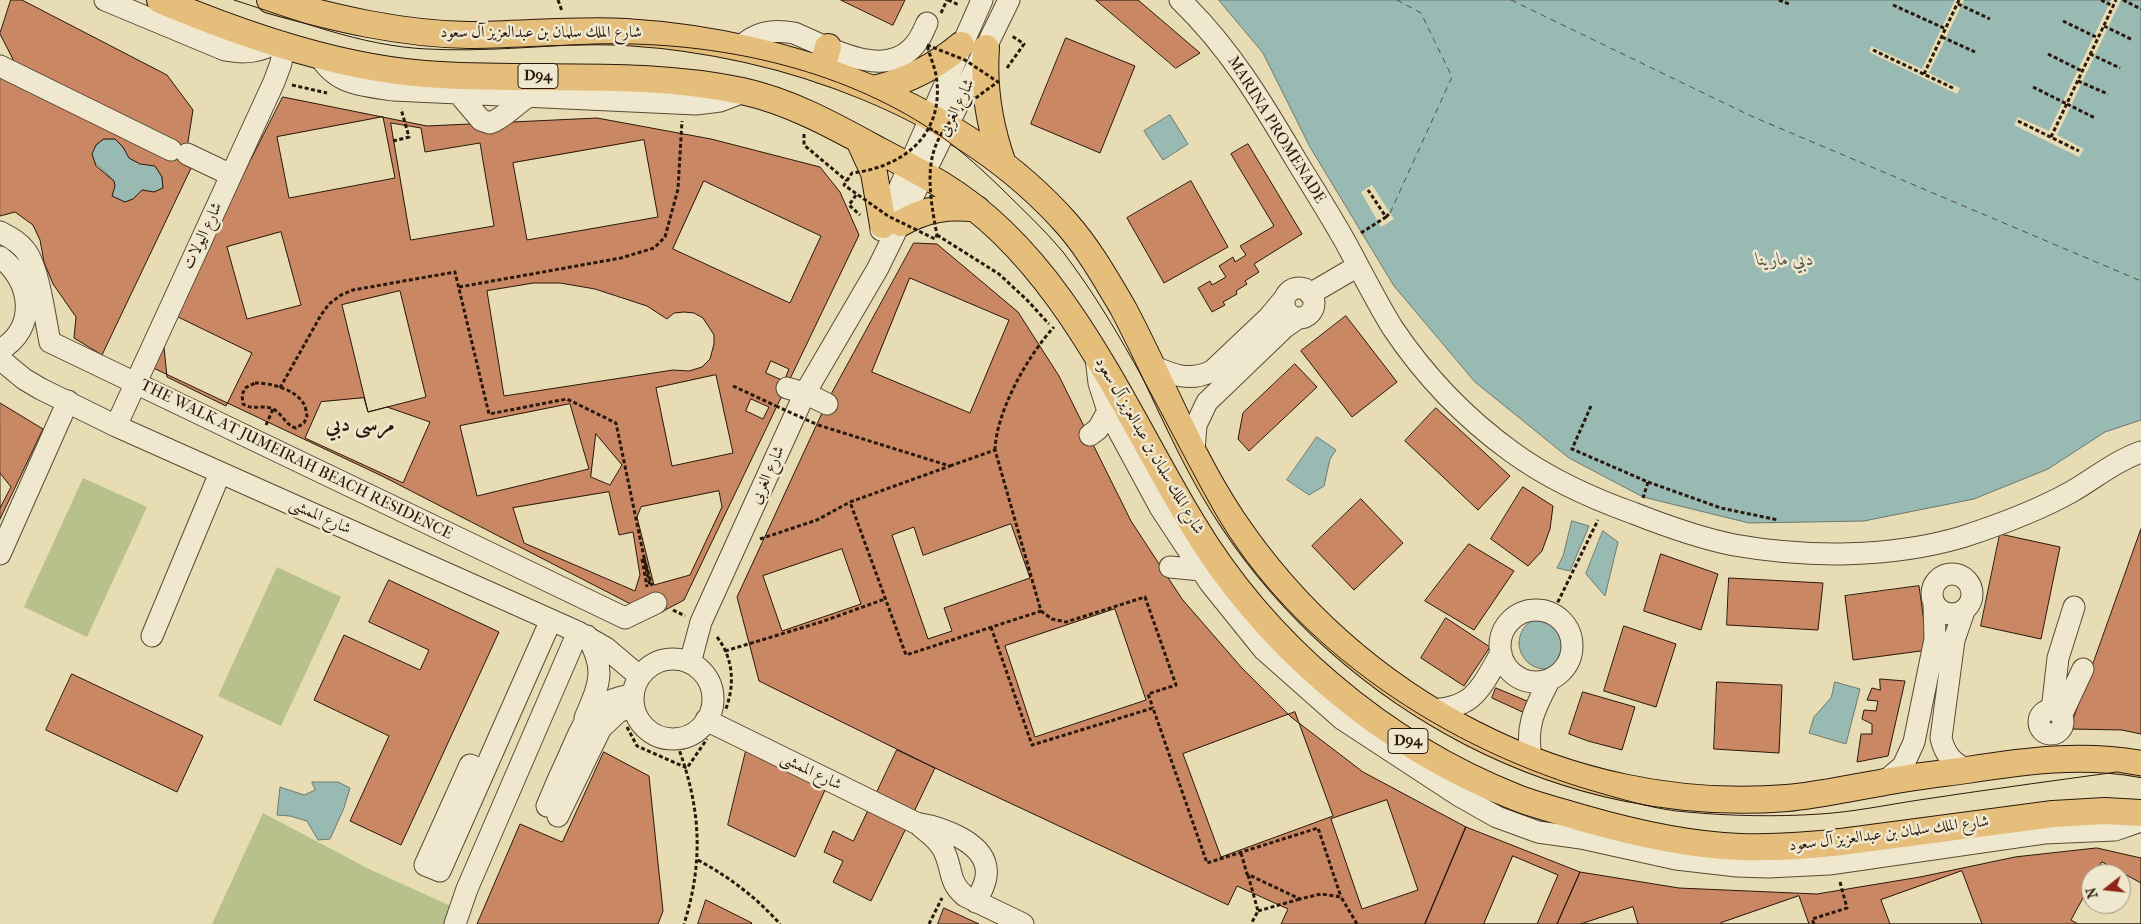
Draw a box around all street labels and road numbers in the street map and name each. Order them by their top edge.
street label: شارع الملك سلمان بن عبدالعزيز آل سعود [440,23,642,43]
street label: MARINA PROMENADE [1223,53,1329,207]
road number: D94 [518,64,558,88]
street label: شارع الغربى [935,76,979,140]
street label: شارع اليولات [179,199,227,273]
street label: شارع الملك سلمان بن عبدالعزيز آل سعود [1090,354,1208,538]
street label: THE WALK AT JUMEIRAH BEACH RESIDENCE [137,376,455,544]
street label: شارع الغربى [747,443,789,507]
street label: شارع الممشى [286,495,354,539]
road number: D94 [1388,728,1428,754]
street label: شارع الممشى [777,749,845,795]
street label: شارع الملك سلمان بن عبدالعزيز آل سعود [1788,812,1990,856]

